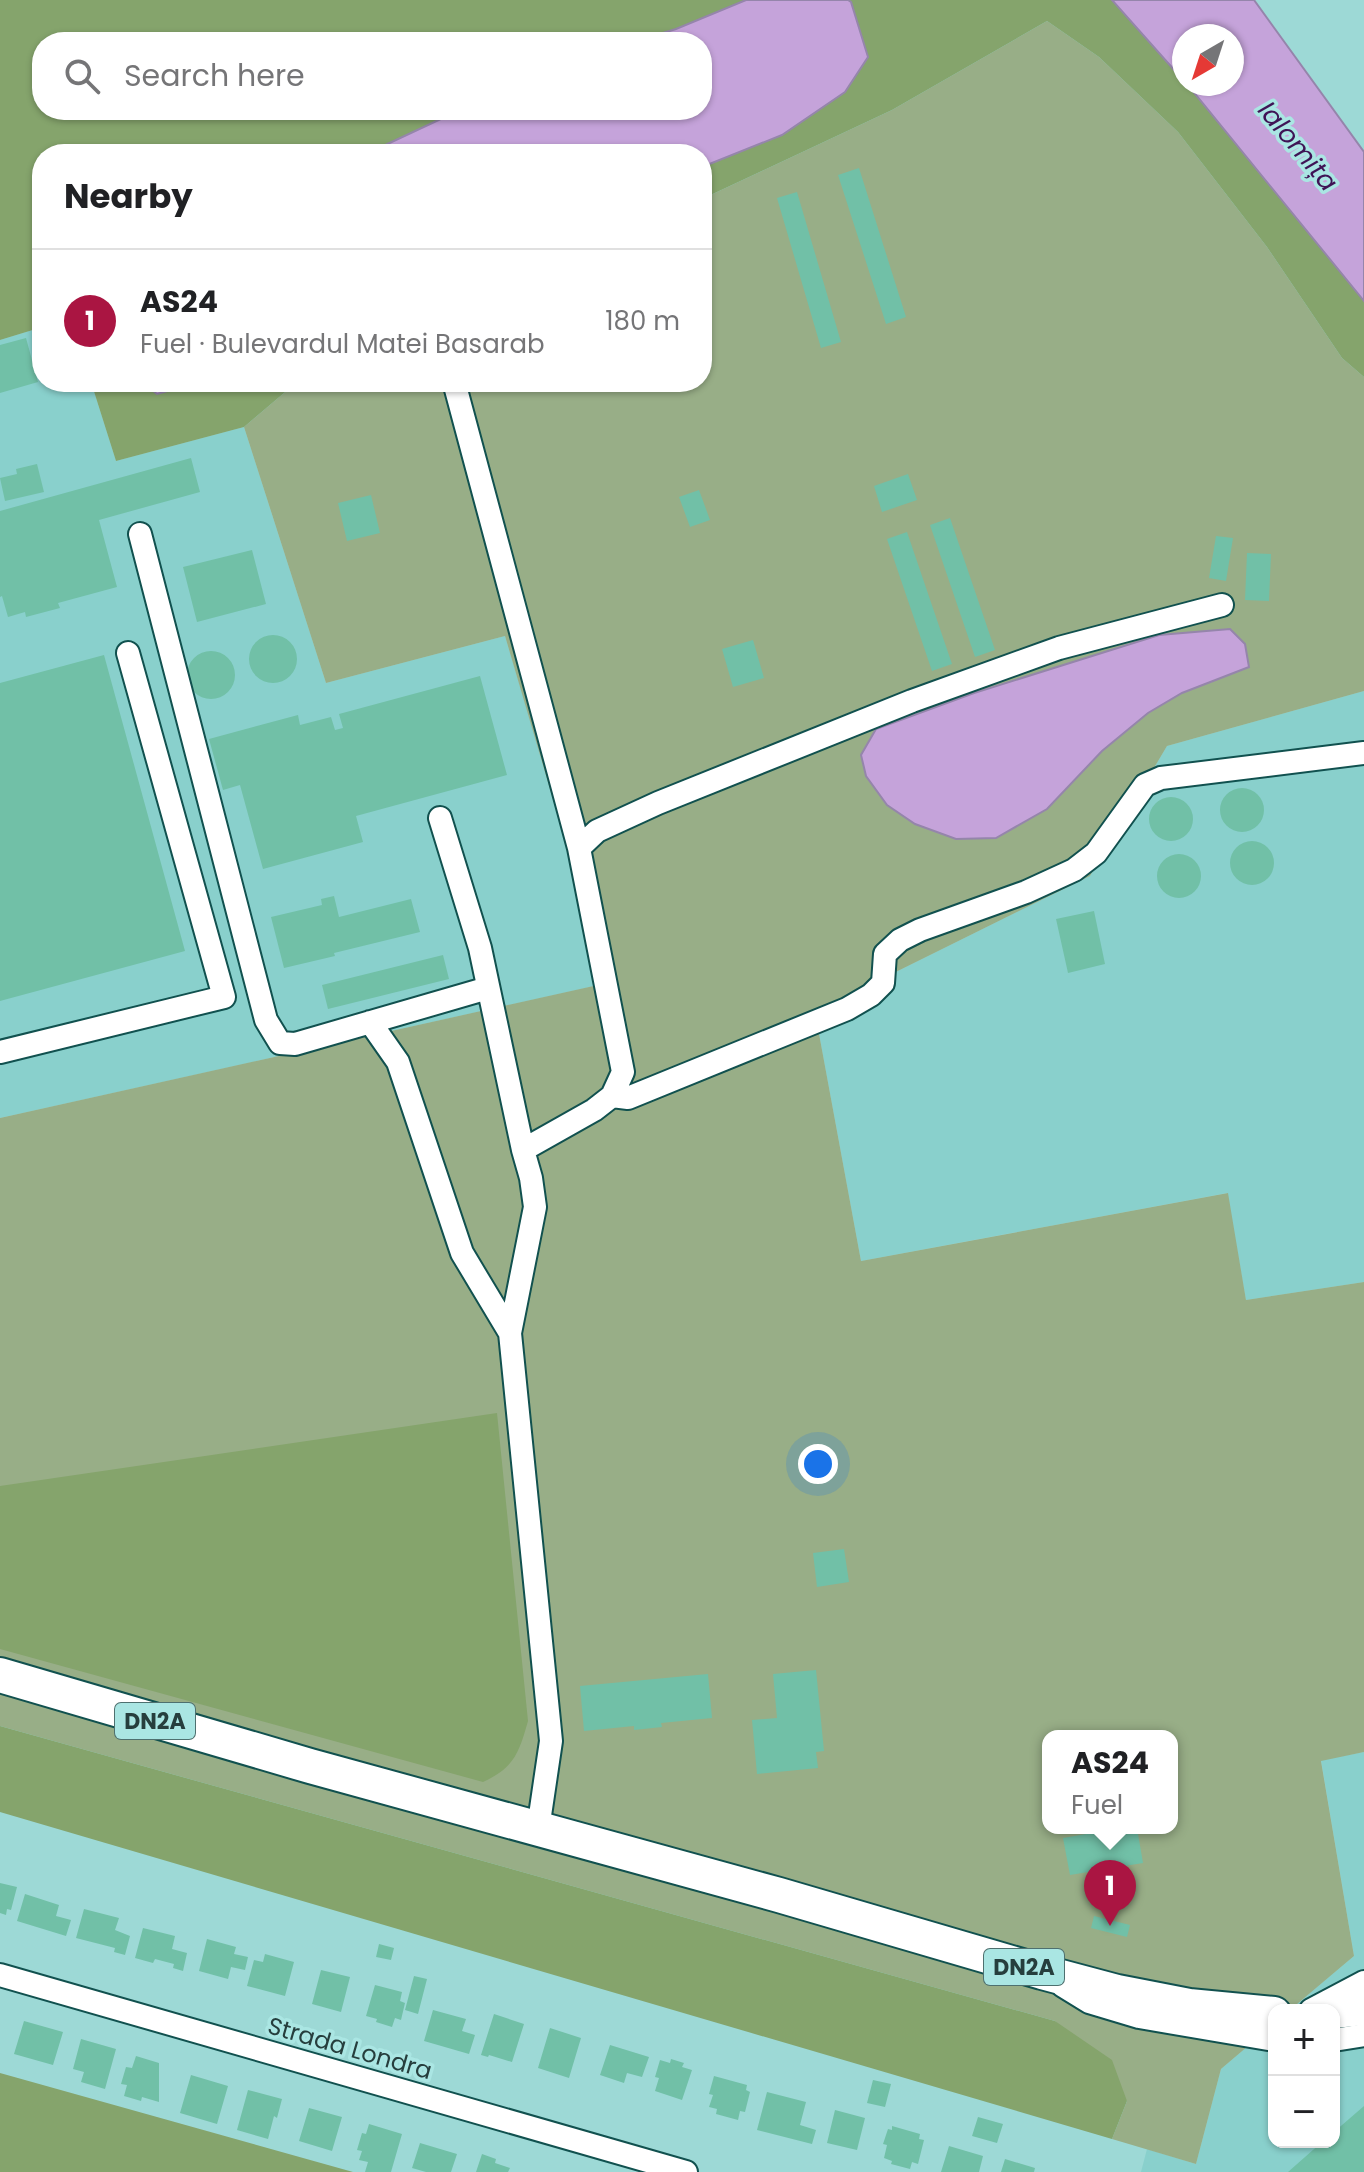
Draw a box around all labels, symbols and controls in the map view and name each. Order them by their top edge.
north arrow [1172,24,1244,96]
search box [32,32,712,120]
icon: search [60,54,104,98]
text: Search here [124,54,305,97]
water label: Ialomița [1250,93,1346,199]
text: Nearby [64,172,193,220]
text: AS24 [140,280,218,323]
text: 1 [85,303,95,339]
text: 180 m [605,303,680,339]
text: Fuel · Bulevardul Matei Basarab [140,326,545,362]
your location [798,1444,838,1484]
road number: DN2A [115,1703,195,1739]
popup [1042,1730,1178,1834]
text: AS24 [1071,1741,1149,1784]
text: Fuel [1071,1787,1123,1823]
pin: 1 [1084,1860,1136,1926]
road number: DN2A [984,1949,1064,1985]
map controls [1268,2004,1340,2148]
button: + [1268,2004,1340,2076]
street label: Strada Londra [264,2009,436,2087]
button: − [1268,2076,1340,2148]

